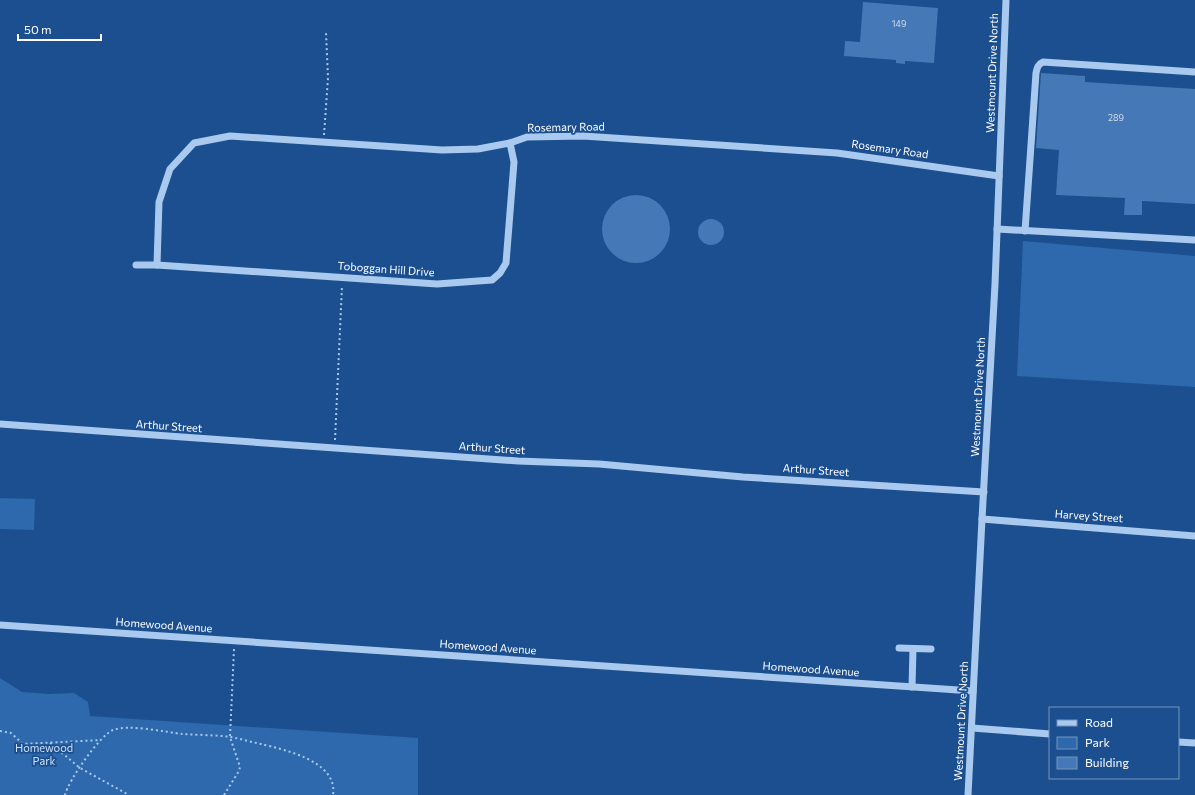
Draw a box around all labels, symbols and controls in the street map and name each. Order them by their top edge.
street label: Westmount Drive North [983,13,1000,133]
scale bar [18,16,101,42]
house number: 149 [892,18,906,29]
text: 50 m [24,22,52,36]
house number: 289 [1108,112,1124,123]
street label: Rosemary Road [527,119,605,134]
street label: Rosemary Road [851,137,929,160]
street label: Toboggan Hill Drive [337,259,435,278]
street label: Westmount Drive North [968,337,987,457]
street label: Arthur Street [135,417,203,434]
street label: Arthur Street [458,439,526,456]
street label: Arthur Street [782,461,850,478]
street label: Harvey Street [1054,507,1124,524]
street label: Homewood Avenue [115,615,213,634]
street label: Homewood Avenue [439,637,537,656]
street label: Homewood Avenue [762,659,860,678]
street label: Westmount Drive North [951,661,970,781]
legend [1049,707,1179,779]
text: Road [1085,715,1113,729]
text: Park [1085,735,1111,749]
park label: Homewood Park [15,741,73,767]
text: Building [1085,755,1129,769]

